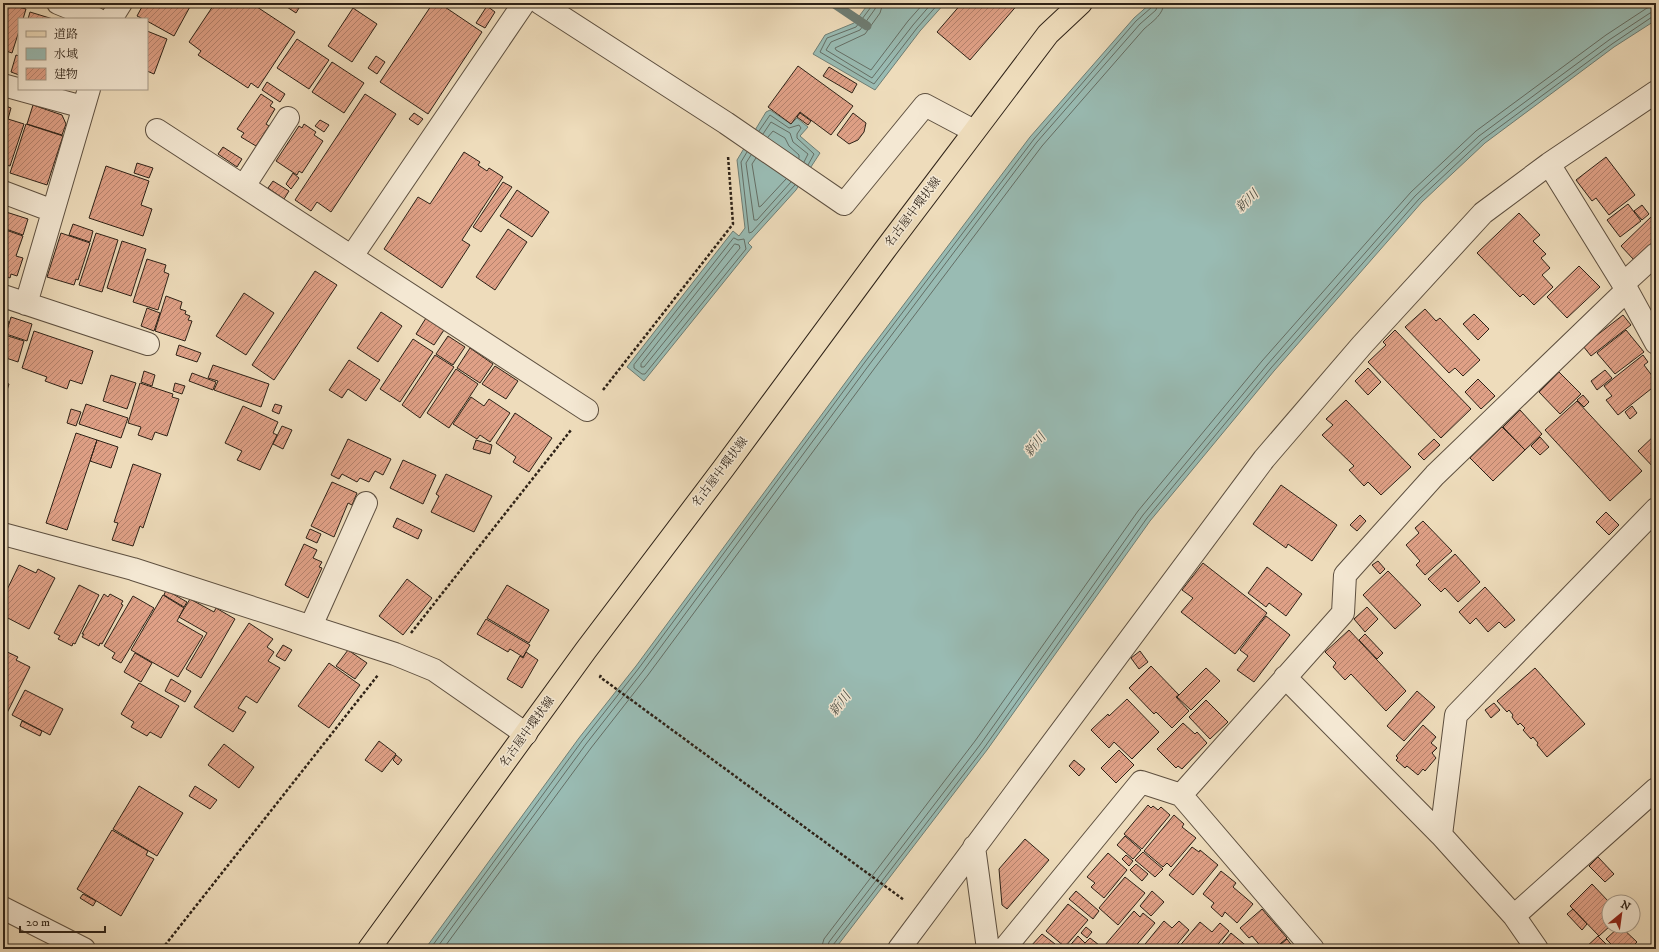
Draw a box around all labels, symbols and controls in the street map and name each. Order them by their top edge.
legend [18,18,148,90]
text: 道路 [54,27,78,42]
text: 水域 [54,47,78,62]
text: 建物 [54,67,78,82]
street label: 名古屋中環状線 [882,174,944,250]
water label: 新川 [1232,185,1263,216]
water label: 新川 [1021,428,1051,460]
street label: 名古屋中環状線 [689,434,751,510]
water label: 新川 [826,687,855,719]
street label: 名古屋中環状線 [496,694,558,770]
north arrow [1601,894,1641,934]
text: N [1618,898,1633,914]
scale bar [20,908,105,934]
text: 20 m [26,915,50,930]

